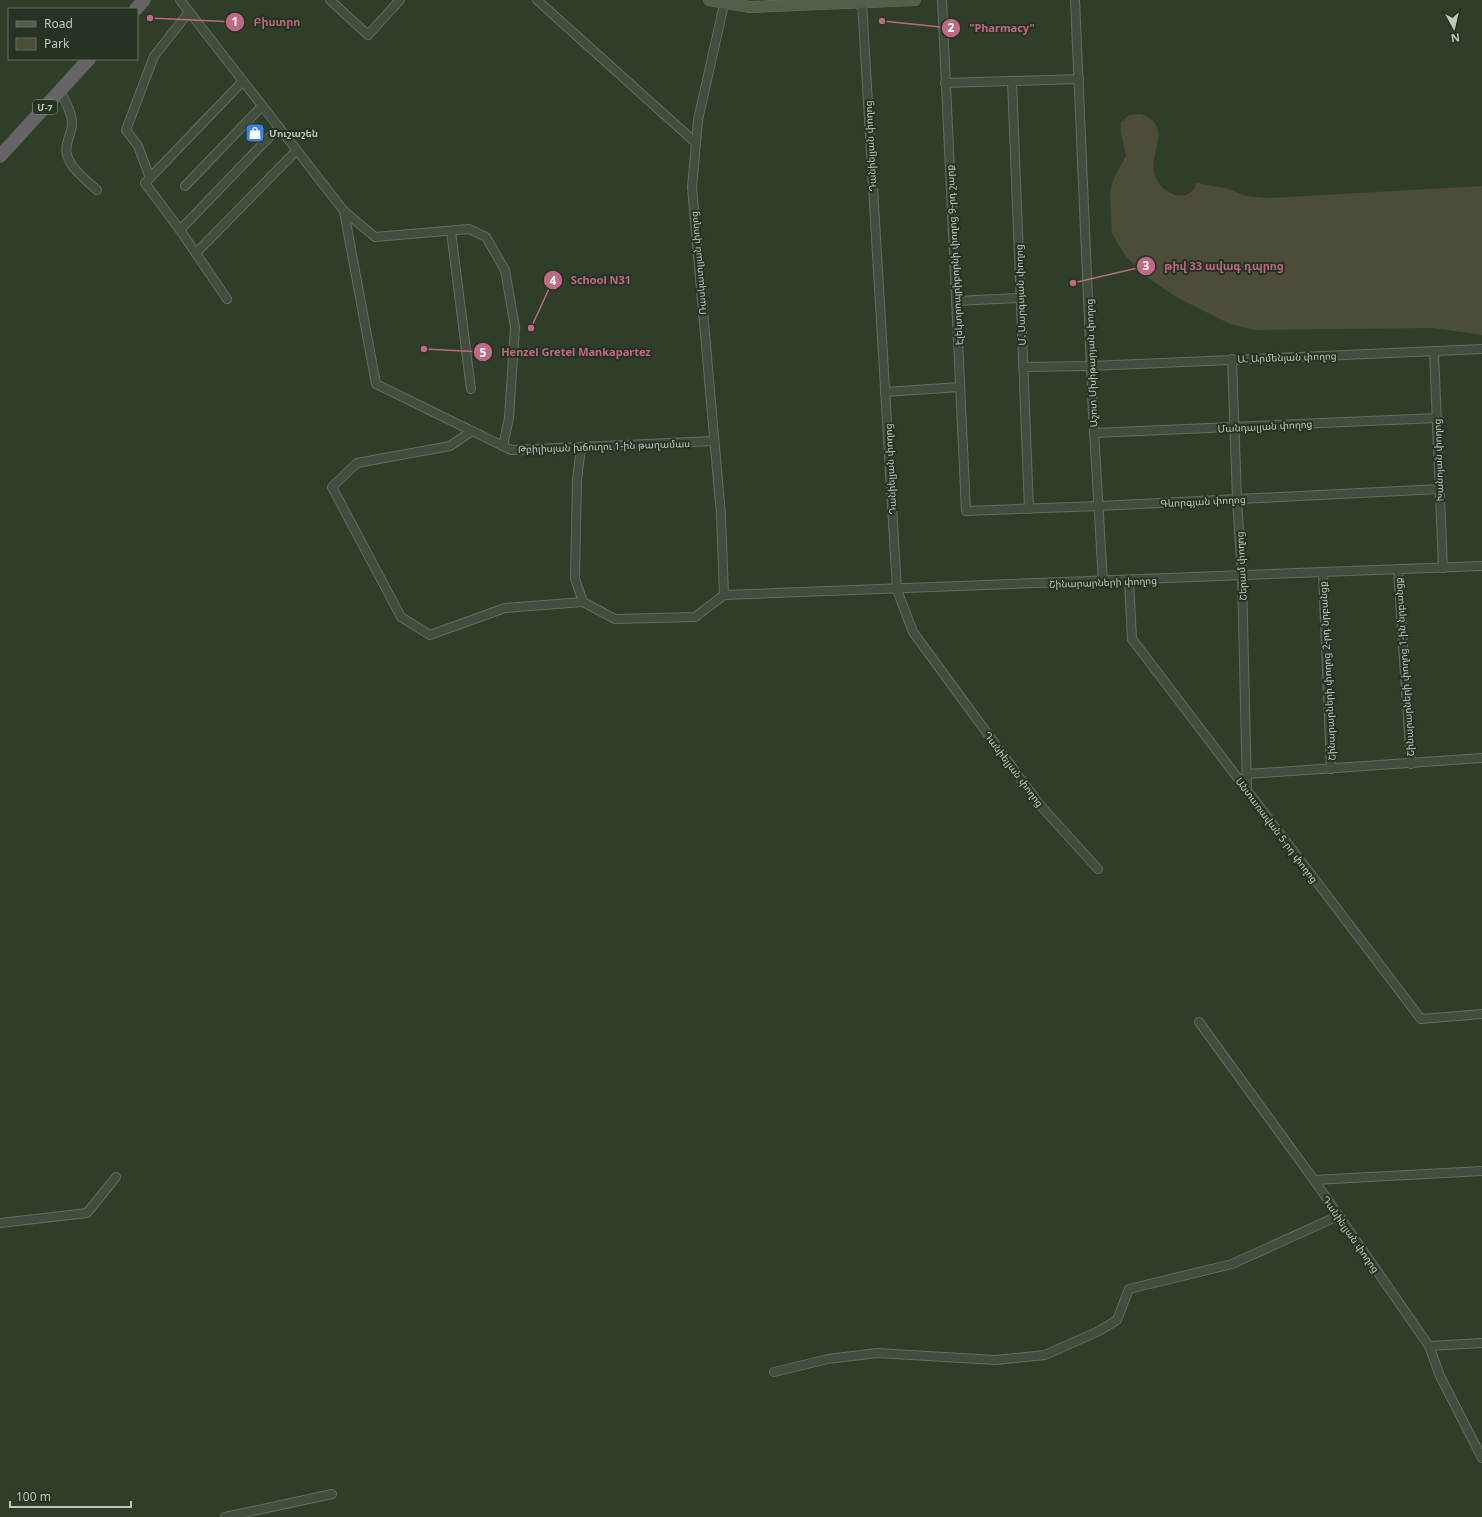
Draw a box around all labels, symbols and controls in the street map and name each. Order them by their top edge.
legend [8,8,138,60]
north arrow [1434,8,1474,48]
callout: Բիստրո [225,11,308,34]
text: 1 [232,13,238,30]
text: Բիստրո [254,14,300,29]
text: Road [44,15,73,32]
callout: "Pharmacy" [941,16,1043,39]
text: 2 [948,19,955,36]
text: "Pharmacy" [969,20,1035,35]
text: N [1450,30,1461,46]
text: Park [44,35,70,52]
road number: Մ-7 [33,100,57,114]
street label: Դանիելյան փողոց [861,100,879,192]
shop icon: Մուշաշեն [244,122,266,144]
place label: Մուշաշեն [269,126,318,140]
street label: Էլեկտրոպրիբորնի փողոց 9-րդ շարք [942,164,966,346]
street label: Ռասկատլյան փողոց [686,211,710,315]
street label: Մ. Սարգսյան փողոց [1011,244,1029,346]
callout: թիվ 33 ավագ դպրոց [1136,254,1292,277]
text: 3 [1143,257,1150,274]
text: թիվ 33 ավագ դպրոց [1164,258,1284,273]
callout: School N31 [543,269,639,292]
text: 4 [550,272,557,289]
text: School N31 [571,272,631,287]
street label: Աշոտ Մխիթարյան փողոց [1082,298,1100,428]
callout: Henzel Gretel Mankapartez [473,341,659,364]
text: 5 [480,344,487,361]
text: Henzel Gretel Mankapartez [501,344,651,359]
street label: Ա. Արմենյան փողոց [1237,348,1337,366]
street label: Մանդալյան փողոց [1217,417,1313,435]
street label: Խանոյան փողոց [1430,418,1446,502]
street label: Դանիելյան փողոց [881,423,899,515]
street label: Թբիլիսյան խճուղու 1-ին թաղամաս [518,436,690,456]
street label: Գևորգյան փողոց [1160,492,1246,510]
street label: Շերամ փողոց [1232,531,1250,601]
street label: Շինարարների փողոց [1049,573,1157,591]
street label: Շինարարների փողոց 1-ին նրբանցք [1391,577,1417,757]
street label: Շինարարների փողոց 2-րդ նրբանցք [1315,581,1339,761]
street label: Դանիելյան փողոց [981,728,1047,810]
street label: Անտառավան 5-րդ փողոց [1233,774,1321,886]
street label: Դանիելյան փողոց [1319,1193,1383,1275]
scale bar [10,1483,131,1509]
text: 100 m [16,1488,51,1505]

